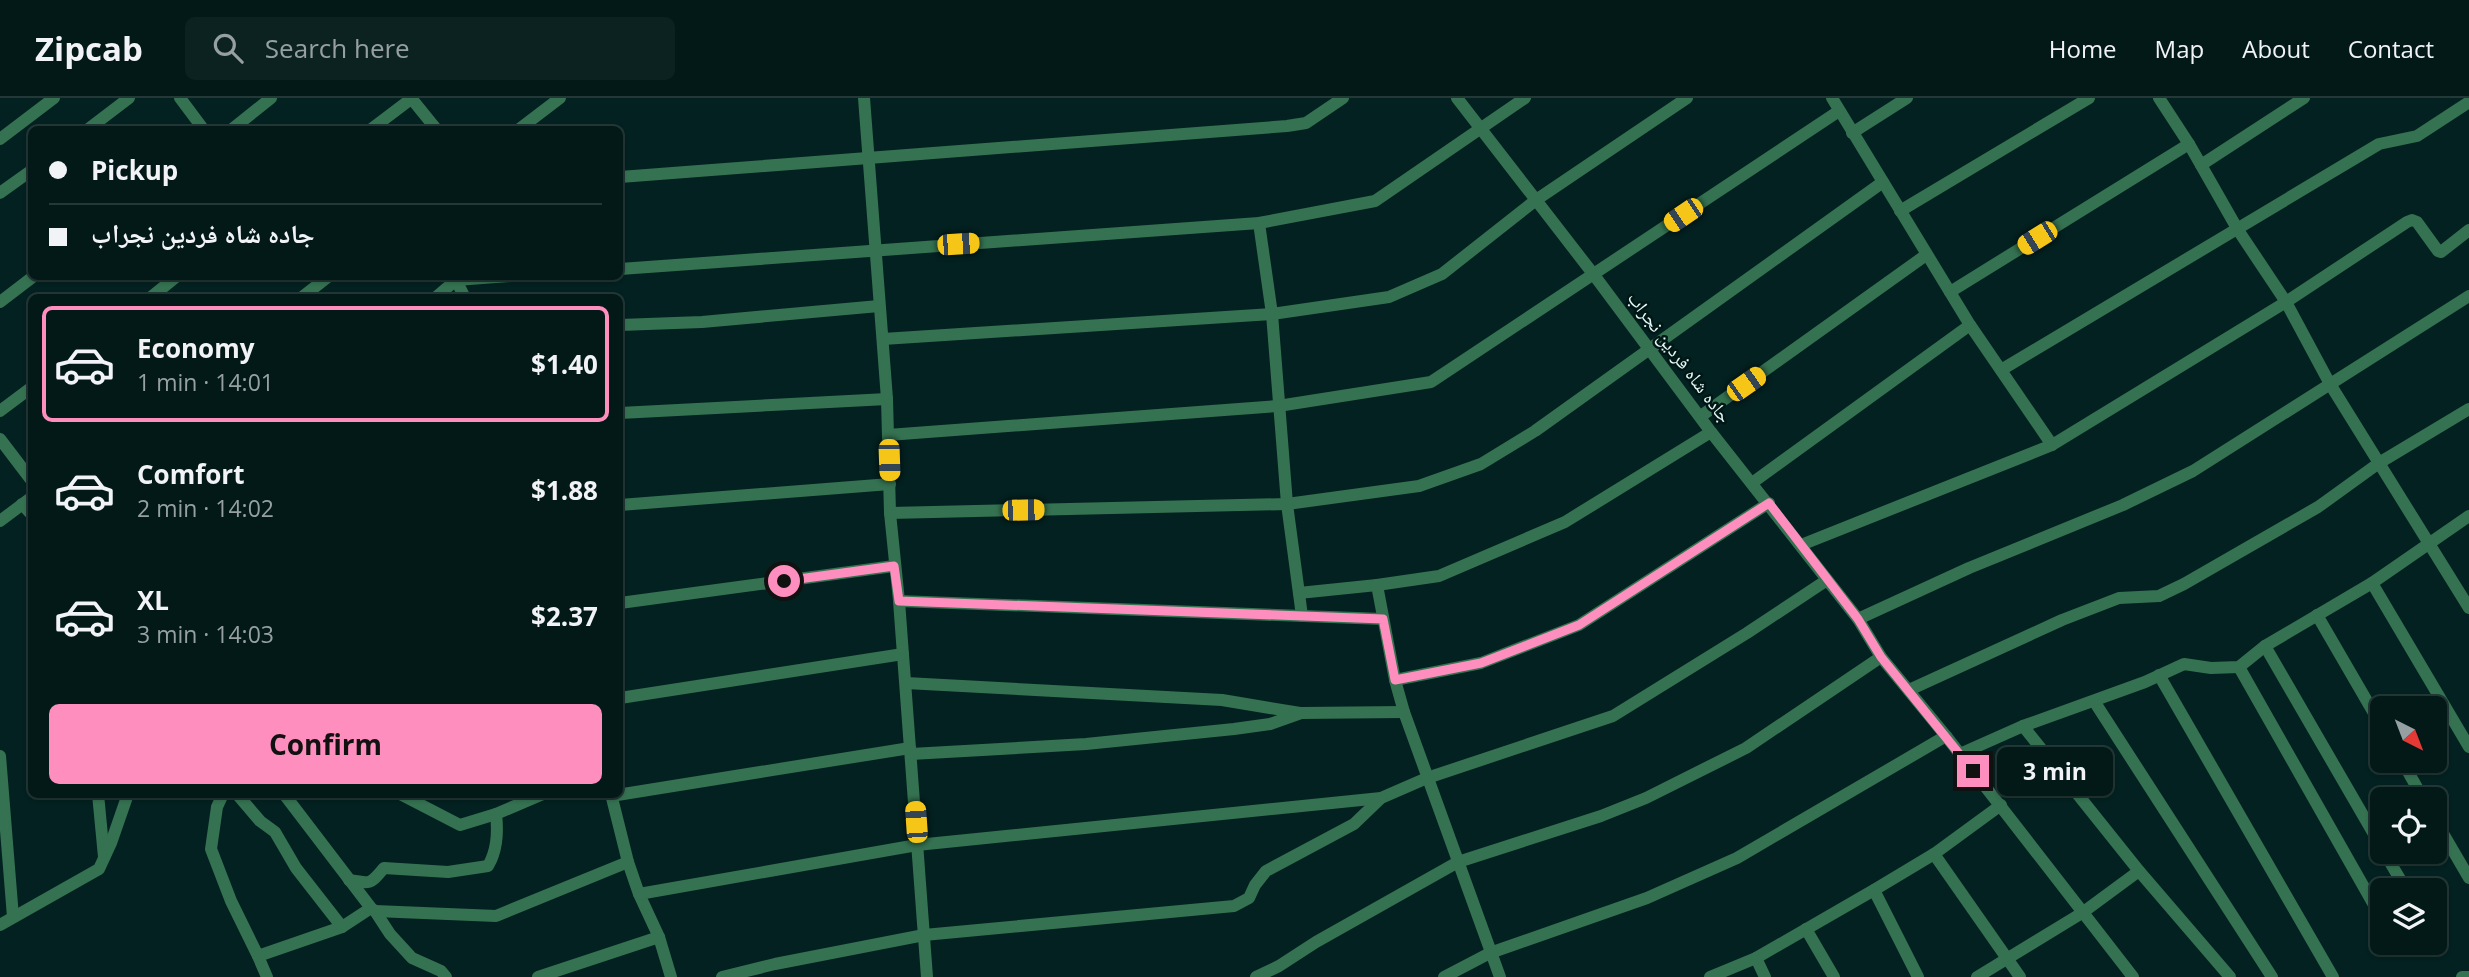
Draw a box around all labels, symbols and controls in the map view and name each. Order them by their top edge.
search box [185,17,675,80]
text: Zipcab [35,26,143,71]
icon: search [209,29,247,67]
text: Search here [265,30,410,66]
text: Home [2049,32,2117,65]
text: Map [2155,32,2204,65]
text: About [2242,32,2310,65]
text: Contact [2348,32,2434,65]
text: Pickup [91,152,178,188]
car [1660,195,1707,235]
text: جاده شاه فردین نجراب [91,215,315,251]
car [2014,218,2061,258]
car [937,232,980,256]
street label: جاده شاه فردین نجراب [1622,286,1738,428]
text: Economy [137,330,255,366]
icon: car [53,333,116,396]
text: $1.40 [531,346,598,382]
car [1723,363,1770,405]
text: 1 min · 14:01 [137,366,274,398]
car [878,439,901,481]
text: Comfort [137,456,244,492]
icon: car [53,459,116,522]
text: $1.88 [531,472,598,508]
text: 2 min · 14:02 [137,492,274,524]
car [1002,499,1045,521]
route start [768,565,800,597]
text: XL [137,582,169,618]
icon: car [53,585,116,648]
text: $2.37 [531,598,598,634]
text: 3 min · 14:03 [137,618,274,650]
north arrow [2370,696,2446,774]
map controls [2370,696,2447,955]
button: Confirm [49,704,602,784]
callout: 3 min [1997,746,2113,796]
route end [1957,755,1989,787]
text: 3 min [2023,755,2087,787]
button: locate [2370,787,2447,864]
car [905,800,928,844]
button: layers [2370,878,2447,955]

